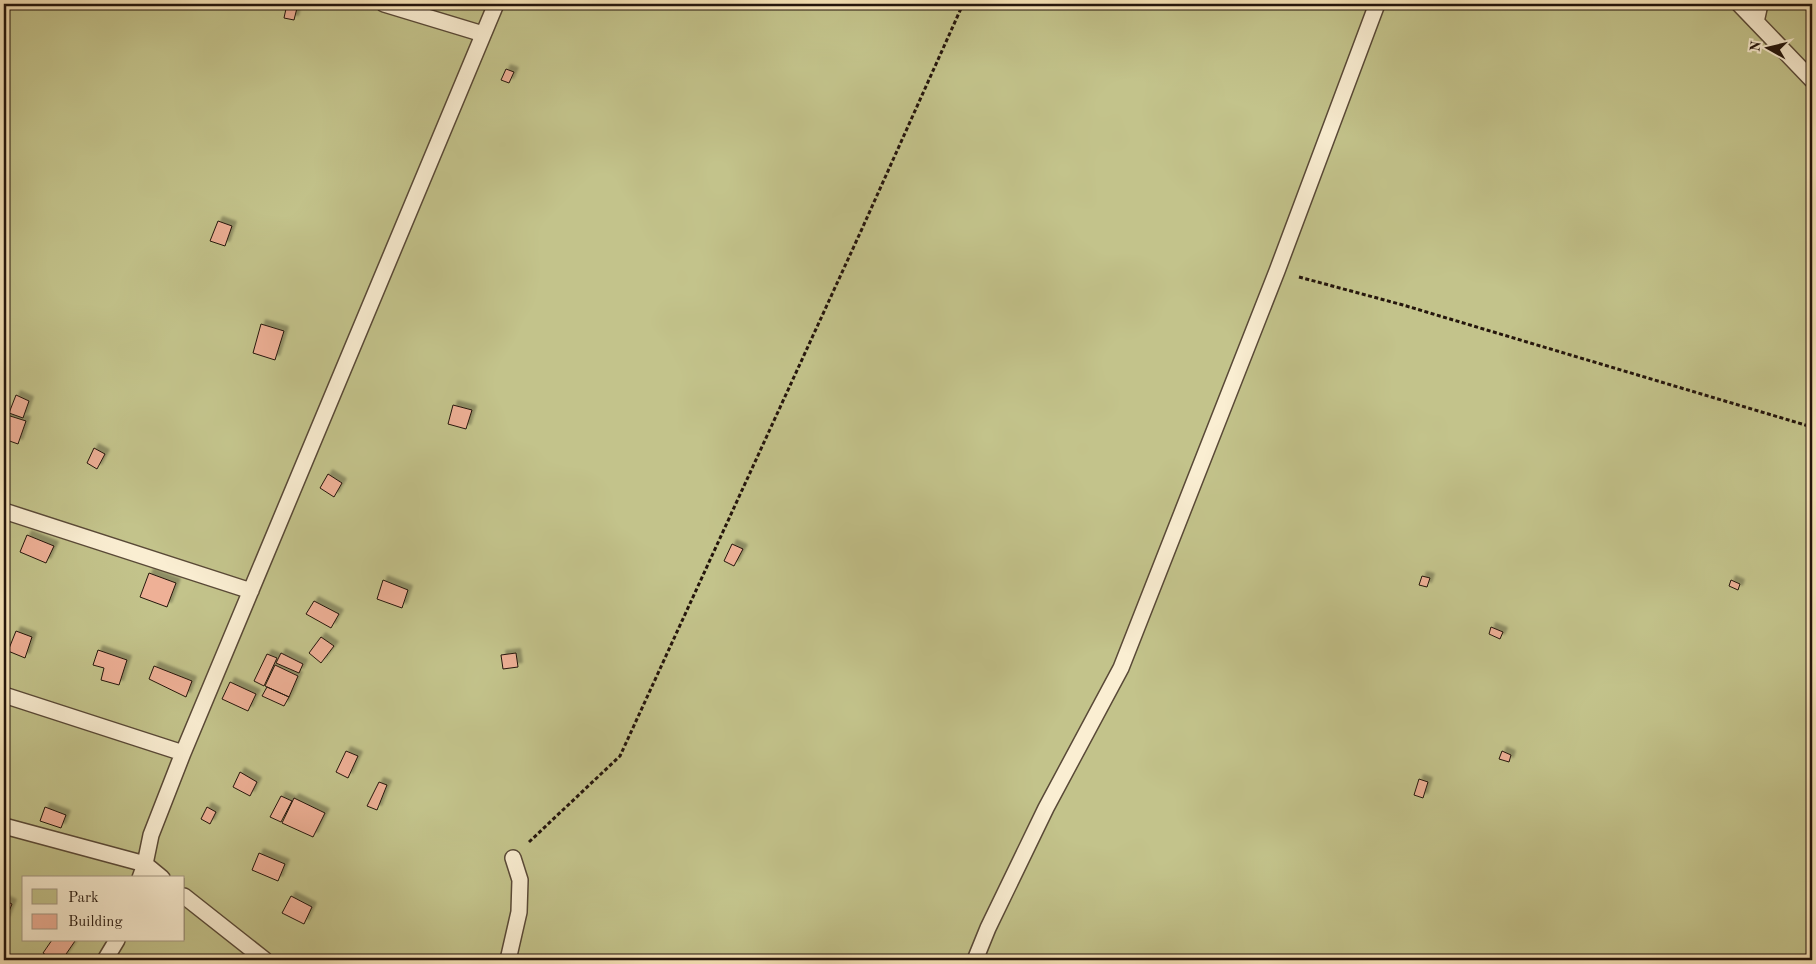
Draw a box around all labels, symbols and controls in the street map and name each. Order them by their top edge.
north arrow [1744,22,1794,72]
text: N [1748,40,1764,53]
legend [22,876,185,942]
text: Park [68,891,99,906]
text: Building [68,915,123,930]

